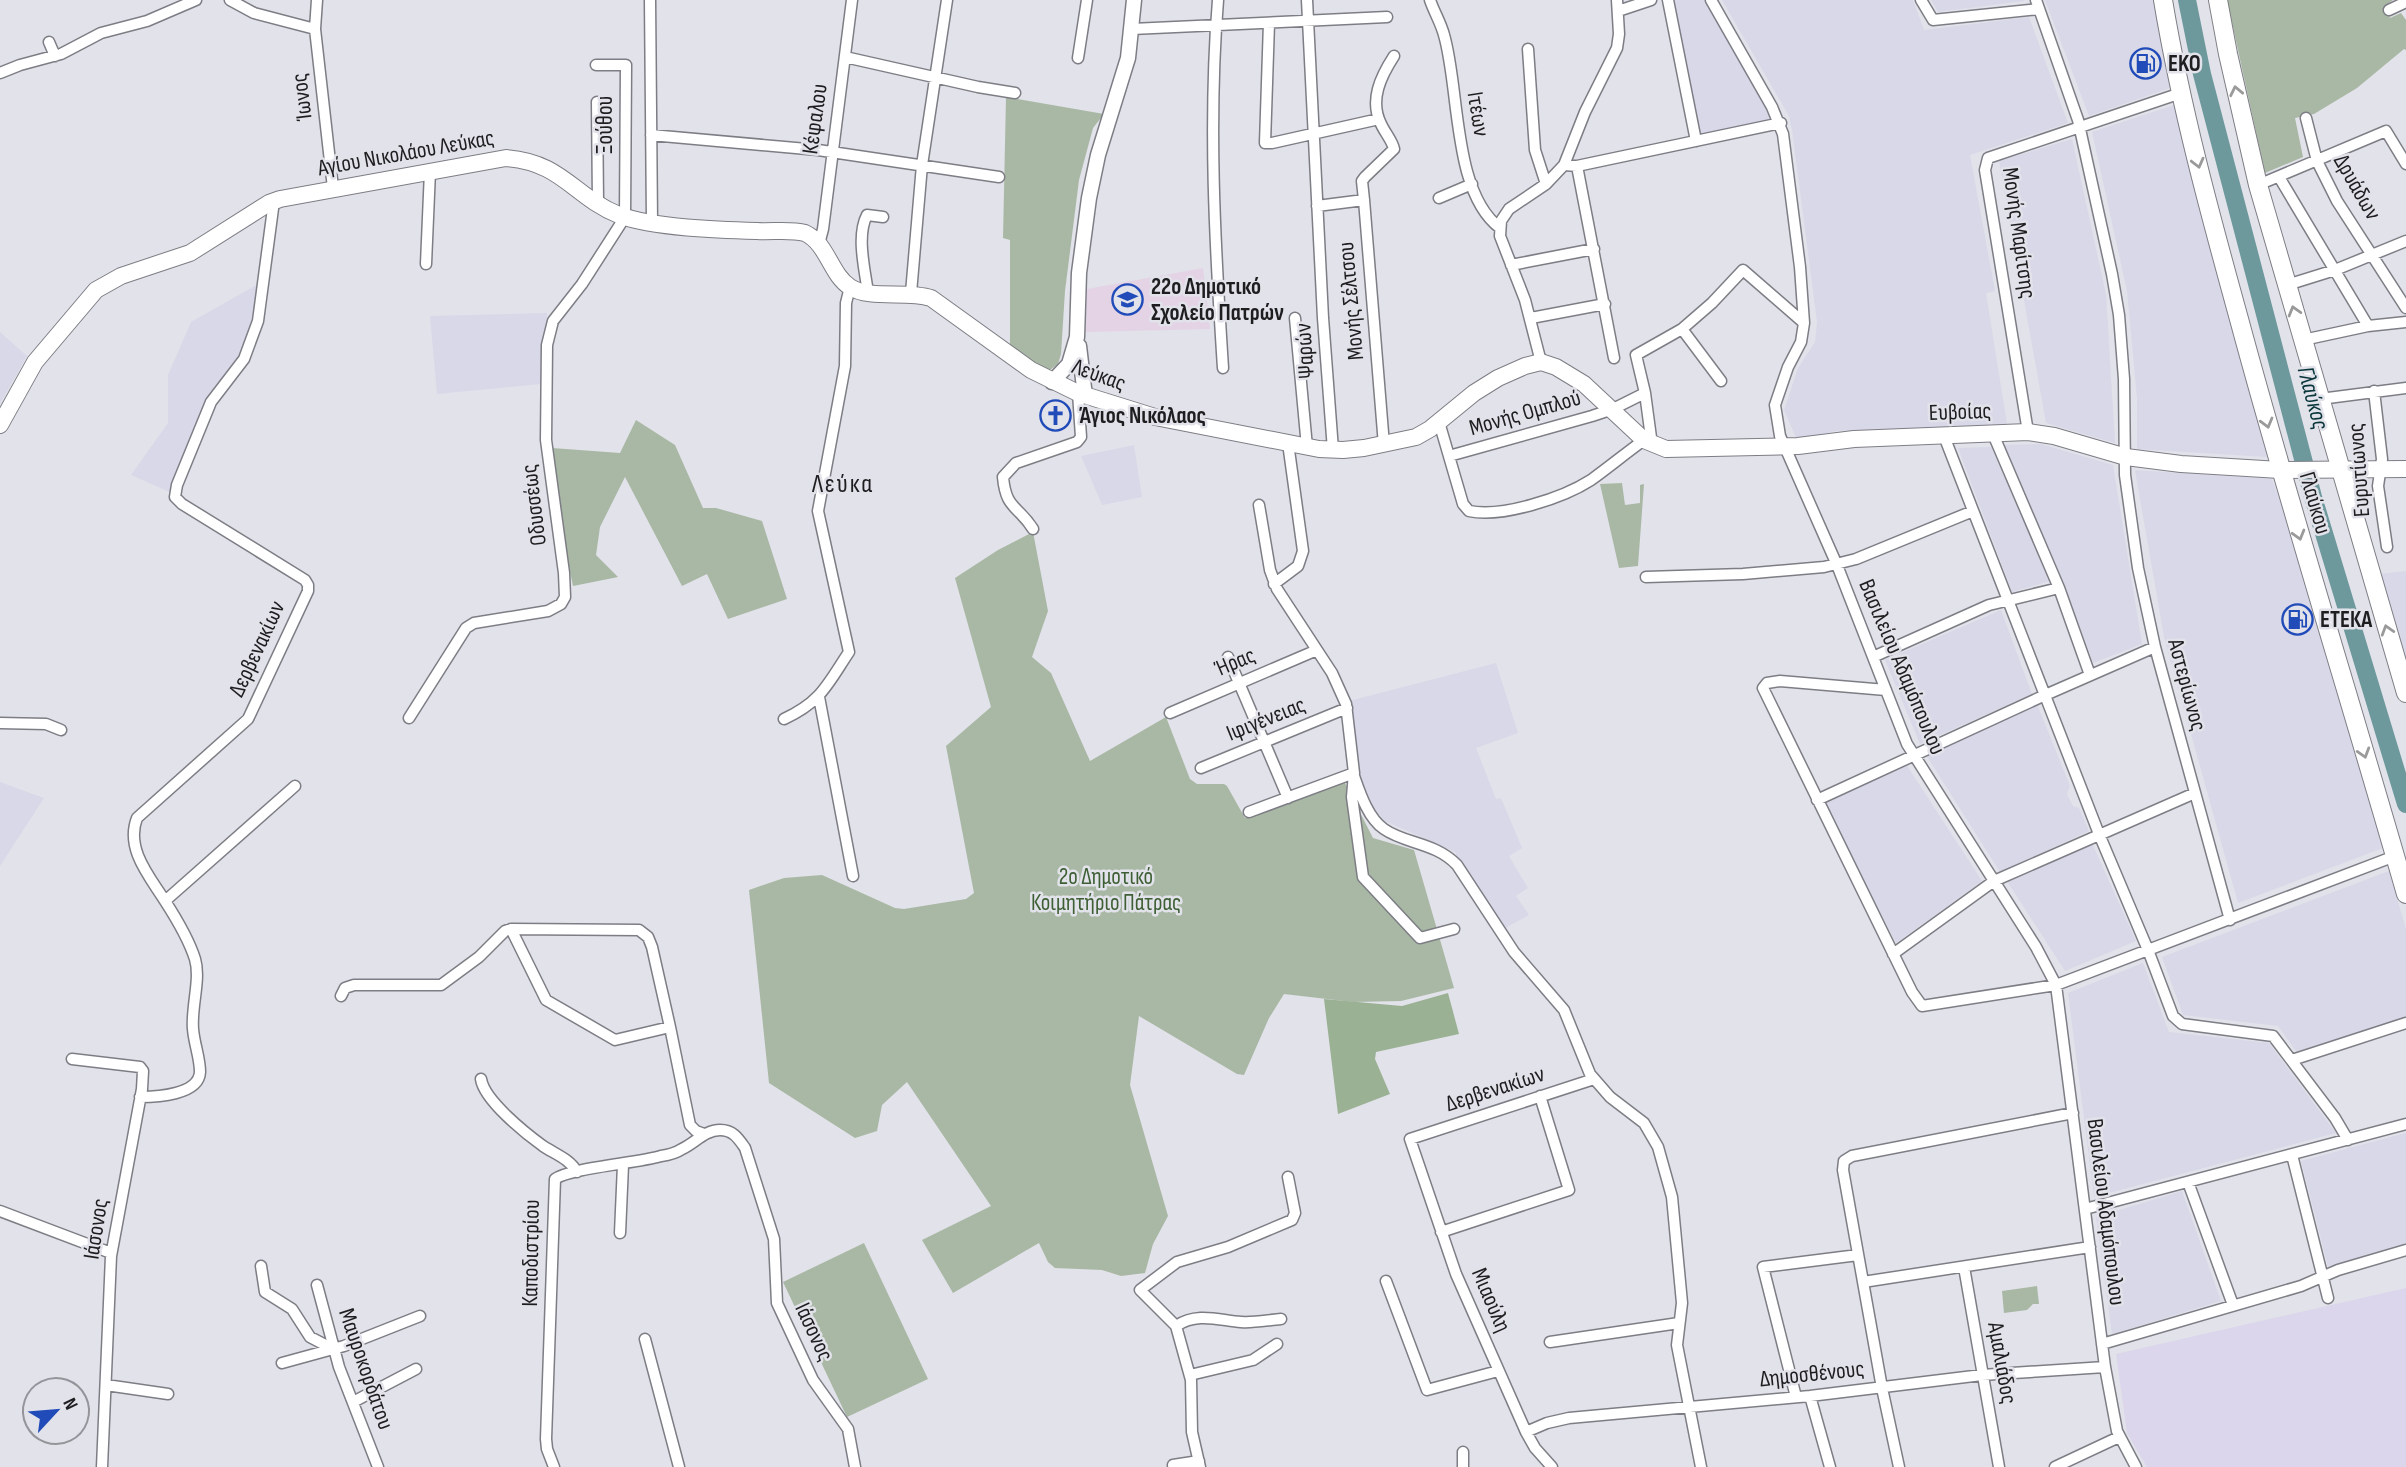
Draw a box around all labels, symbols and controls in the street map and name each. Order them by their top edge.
fuel station icon: EKO [2128,47,2162,81]
place label: EKO [2168,50,2201,78]
street label: Ίωνος [285,72,319,123]
street label: Κέφαλου [796,82,834,156]
one-way arrow [2230,85,2245,97]
street label: Ιτέων [1461,90,1495,138]
street label: Ξούθου [591,96,619,154]
street label: Αγίου Νικολάου Λεύκας [315,124,496,182]
street label: Δρυάδων [2327,149,2387,225]
one-way arrow [2190,156,2204,168]
street label: Μονής Μαρίτσης [1996,166,2042,300]
street label: Μονής Σέλτσου [1332,241,1370,361]
place label: 22ο Δημοτικό Σχολείο Πατρών [1151,273,1284,327]
school or university icon: 22ο Δημοτικό Σχολείο Πατρών [1111,283,1145,317]
one-way arrow [2288,305,2303,317]
street label: Ψαρών [1289,322,1321,380]
street label: Λεύκας [1067,352,1130,398]
water label: Γλαύκος [2291,363,2335,433]
street label: Μονής Ομπλού [1466,384,1584,442]
street label: Ευβοίας [1928,397,1992,427]
church icon: Άγιος Νικόλαος [1039,399,1073,433]
place label: Άγιος Νικόλαος [1079,402,1206,430]
one-way arrow [2259,417,2273,429]
street label: Ευρυτίωνος [2342,422,2376,518]
street label: Οδυσσέως [515,463,553,547]
district label: Λεύκα [811,469,874,500]
street label: Γλαύκου [2293,469,2337,537]
one-way arrow [2291,529,2305,541]
street label: Βασιλείου Αδαμόπουλου [1852,575,1952,759]
street label: Δερβενακίων [223,597,291,701]
fuel station icon: ΕΤΕΚΑ [2280,603,2314,637]
place label: ΕΤΕΚΑ [2320,606,2373,634]
one-way arrow [2381,624,2396,636]
street label: Αστερίωνος [2161,635,2213,734]
street label: Ήρας [1210,641,1260,683]
street label: Ιφιγένειας [1222,691,1310,747]
one-way arrow [2356,747,2371,759]
park label: 2o Δημοτικό Κοιμητήριο Πάτρας [1031,863,1181,917]
street label: Δερβενακίων [1442,1060,1548,1118]
street label: Βασιλείου Αδαμόπουλου [2081,1117,2131,1307]
street label: Ιάσονος [77,1197,115,1261]
street label: Καποδιστρίου [516,1199,546,1307]
street label: Μιαούλη [1465,1264,1517,1336]
street label: Ιάσονος [788,1298,840,1366]
street label: Μαυροκορδάτου [332,1305,400,1433]
street label: Αμαλιάδος [1981,1319,2023,1406]
street label: Δημοσθένους [1758,1355,1866,1393]
north arrow [21,1376,91,1446]
text: N [57,1395,82,1414]

